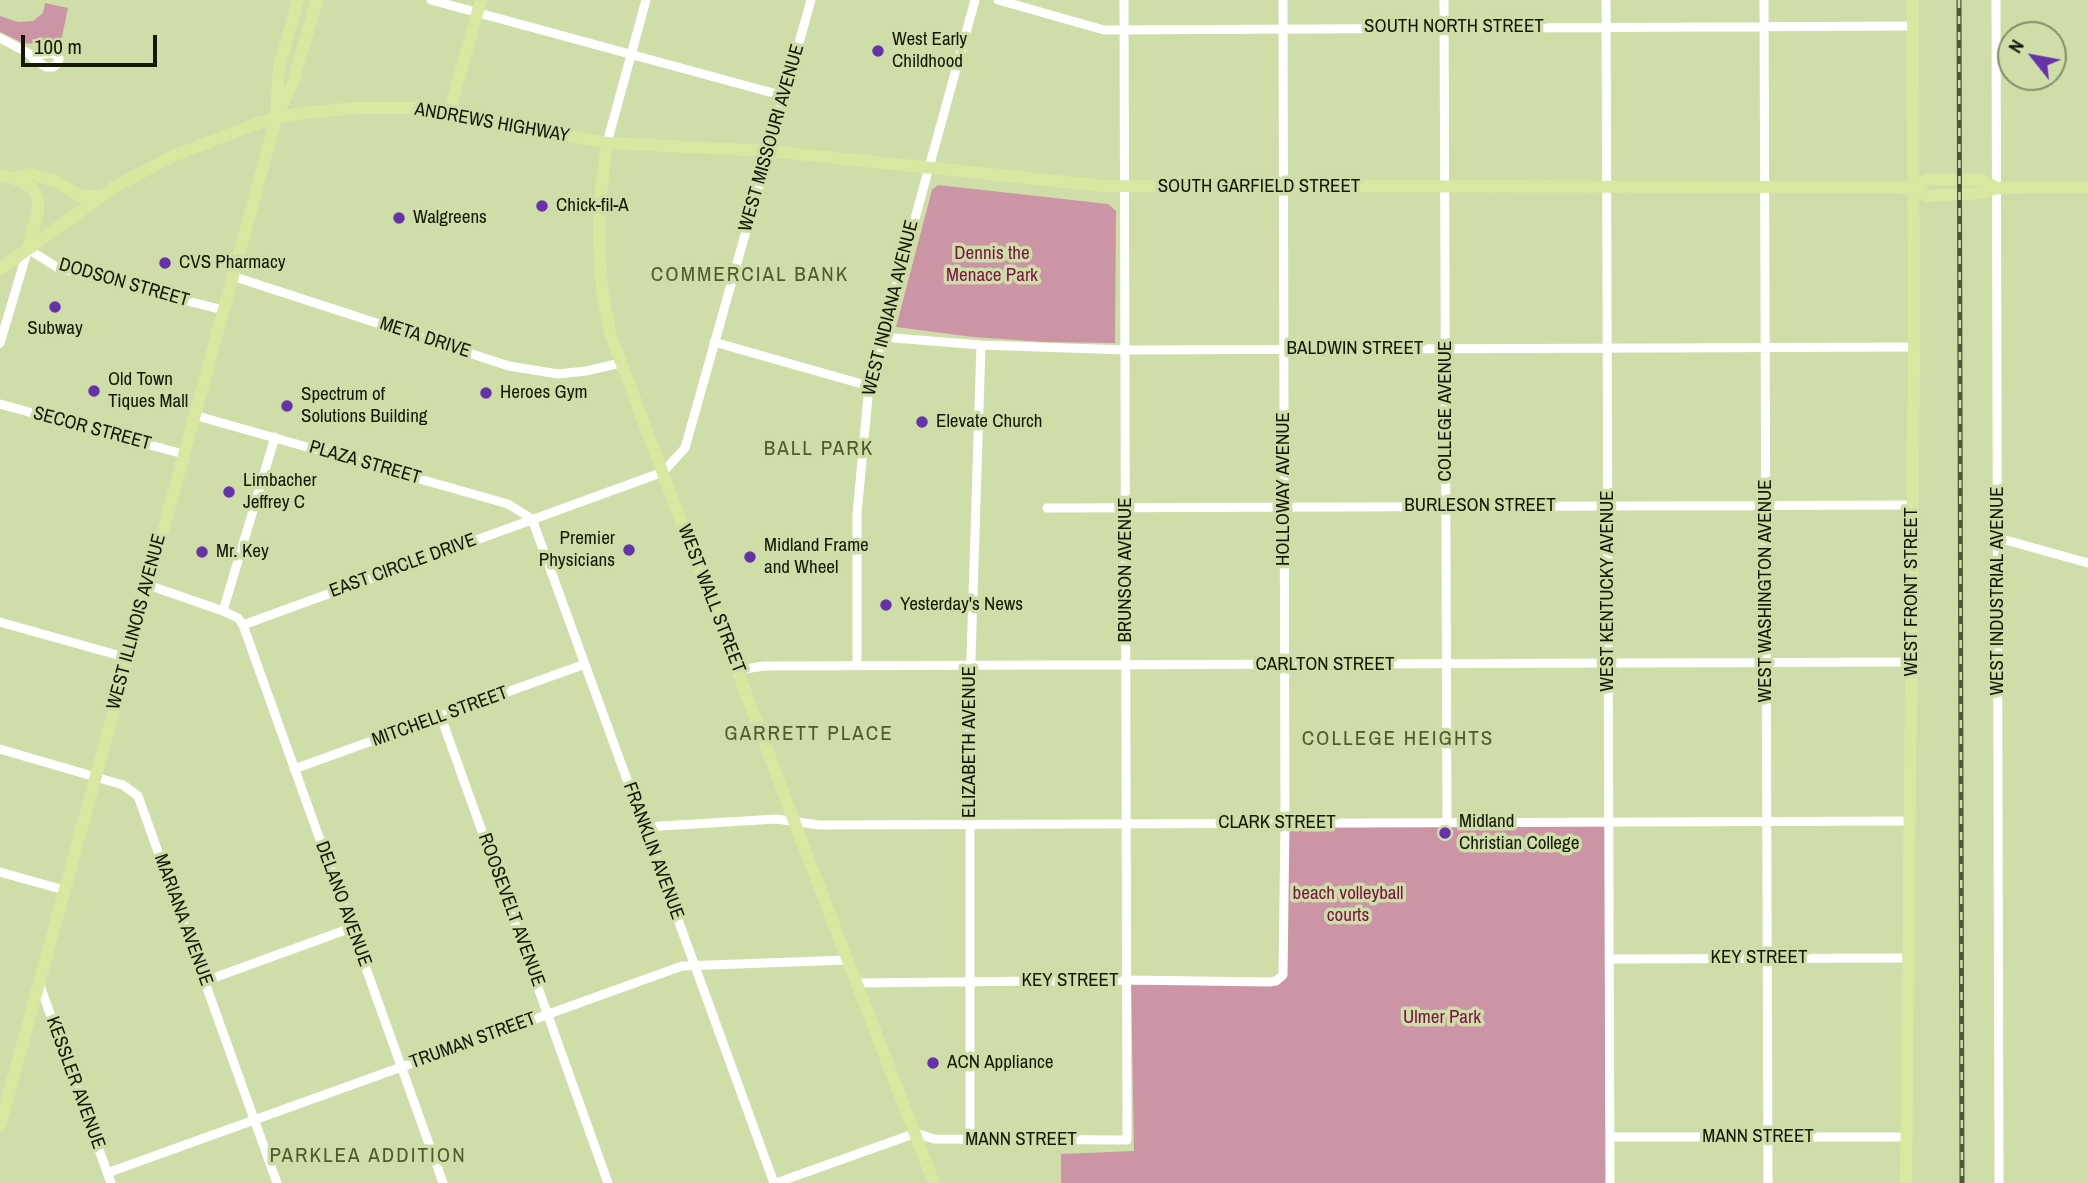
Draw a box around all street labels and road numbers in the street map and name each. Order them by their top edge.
street label: SOUTH NORTH STREET [1364,16,1544,38]
street label: WEST MISSOURI AVENUE [734,42,810,234]
street label: ANDREWS HIGHWAY [413,98,571,148]
street label: SOUTH GARFIELD STREET [1158,176,1360,198]
street label: WEST INDIANA AVENUE [858,218,924,398]
street label: DODSON STREET [56,254,192,312]
street label: META DRIVE [377,313,473,363]
street label: BALDWIN STREET [1287,338,1423,360]
street label: COLLEGE AVENUE [1435,341,1457,481]
street label: SECOR STREET [31,402,153,456]
street label: HOLLOWAY AVENUE [1273,412,1295,566]
street label: PLAZA STREET [307,436,423,490]
street label: WEST WASHINGTON AVENUE [1755,479,1777,703]
street label: WEST INDUSTRIAL AVENUE [1987,486,2009,696]
street label: WEST KENTUCKY AVENUE [1597,490,1619,692]
street label: BURLESON STREET [1404,495,1556,517]
street label: BRUNSON AVENUE [1115,497,1137,643]
street label: WEST FRONT STREET [1901,508,1923,676]
street label: WEST WALL STREET [672,522,750,676]
street label: EAST CIRCLE DRIVE [327,529,479,603]
street label: WEST ILLINOIS AVENUE [103,532,171,712]
street label: CARLTON STREET [1256,654,1394,676]
street label: ELIZABETH AVENUE [959,666,981,818]
street label: MITCHELL STREET [369,682,511,752]
street label: FRANKLIN AVENUE [618,779,688,923]
street label: CLARK STREET [1218,812,1336,834]
street label: ROOSEVELT AVENUE [473,830,549,990]
street label: DELANO AVENUE [310,838,376,970]
street label: MARIANA AVENUE [149,851,217,989]
street label: KEY STREET [1711,947,1807,969]
street label: KEY STREET [1022,970,1118,992]
street label: TRUMAN STREET [407,1008,539,1074]
street label: KESSLER AVENUE [40,1014,110,1152]
street label: MANN STREET [1702,1126,1814,1148]
street label: MANN STREET [965,1129,1077,1151]

